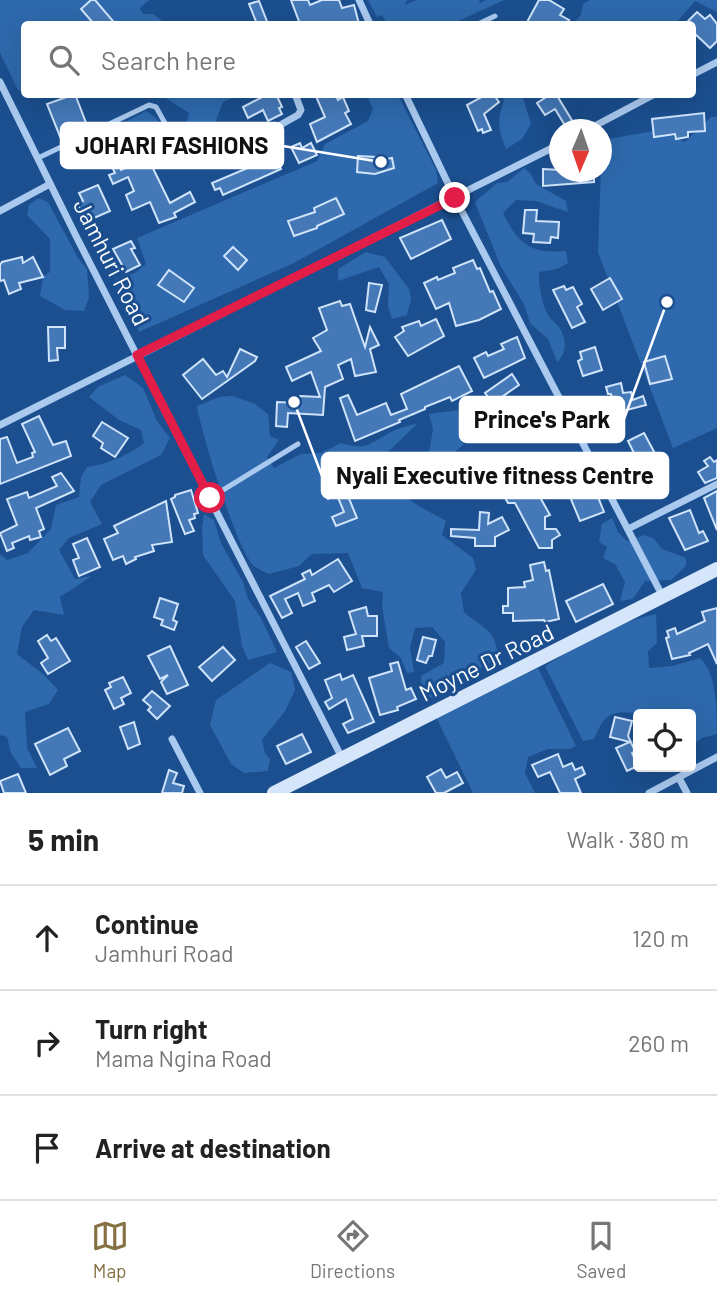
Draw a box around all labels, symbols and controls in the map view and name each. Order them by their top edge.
search box [21,21,696,98]
icon: search [45,41,83,79]
text: Search here [101,44,236,75]
north arrow [549,119,612,182]
callout: JOHARI FASHIONS [61,123,283,168]
text: JOHARI FASHIONS [75,130,269,159]
route end [439,182,470,213]
street label: Jamhuri Road [68,194,156,330]
callout: Prince's Park [460,397,624,442]
text: Prince's Park [474,404,611,433]
callout: Nyali Executive fitness Centre [322,453,668,498]
text: Nyali Executive fitness Centre [336,460,654,489]
route start [194,482,225,513]
street label: Moyne Dr Road [414,617,558,707]
map controls [633,709,696,772]
button: locate [633,709,696,772]
text: 5 min [28,821,99,857]
text: Walk · 380 m [567,825,689,853]
text: Continue [95,908,199,939]
icon: ahead [28,919,66,957]
text: 120 m [632,924,689,952]
text: Jamhuri Road [95,939,233,967]
text: Turn right [95,1013,208,1044]
icon: right [28,1024,66,1062]
text: 260 m [628,1029,689,1057]
text: Mama Ngina Road [95,1044,272,1072]
icon: arrive [28,1129,66,1167]
text: Arrive at destination [95,1132,331,1163]
tab: Map [91,1217,129,1282]
tab: Directions [310,1217,395,1282]
tab: Saved [576,1217,626,1282]

